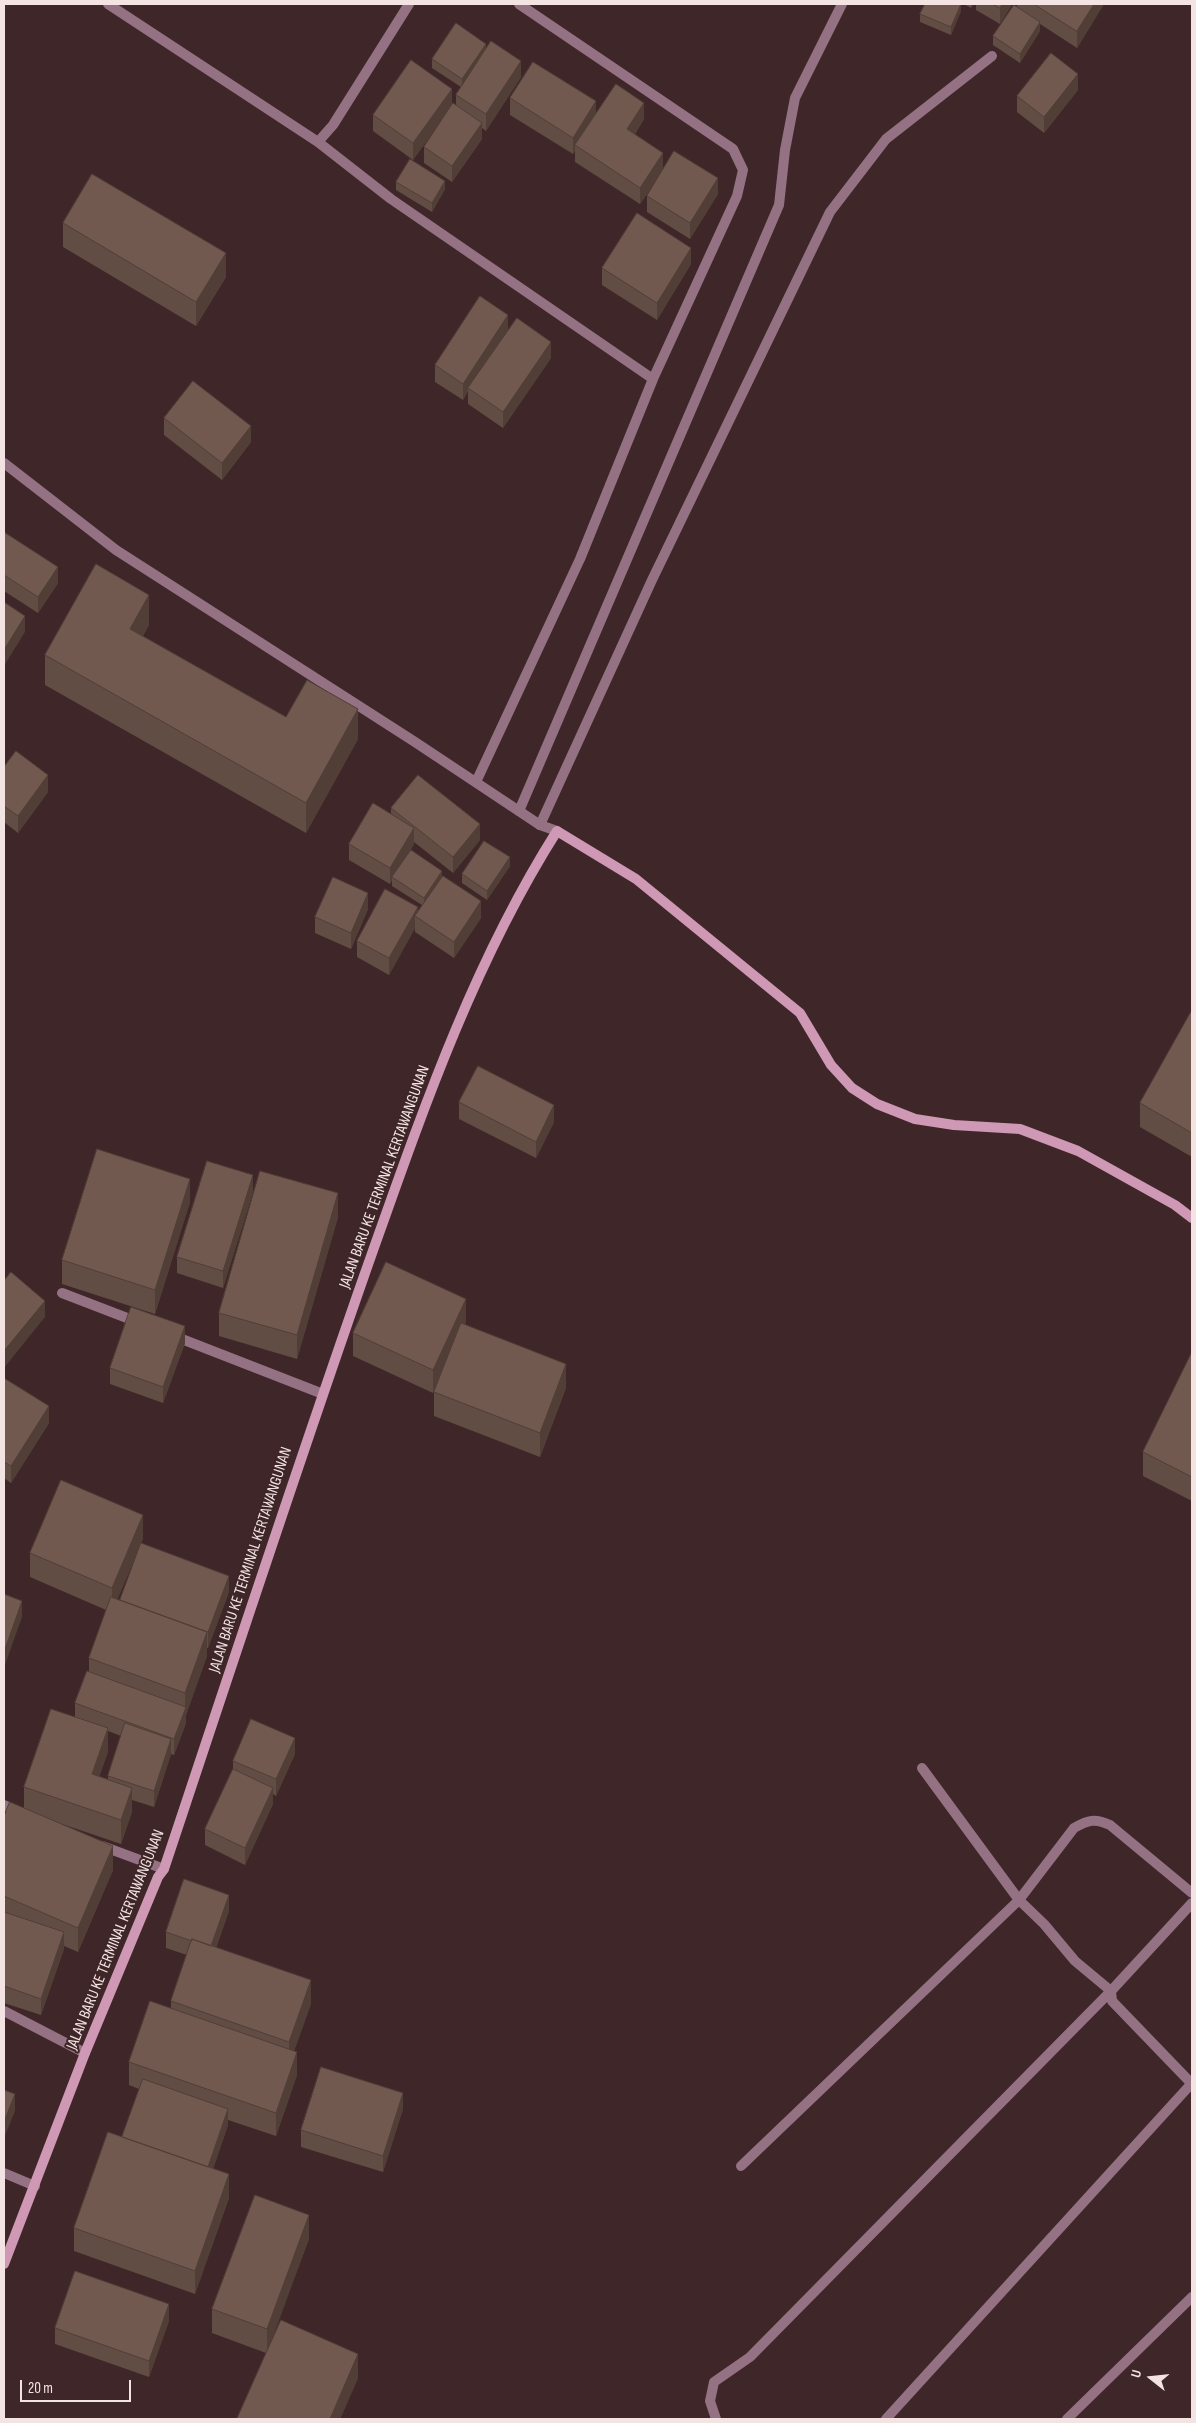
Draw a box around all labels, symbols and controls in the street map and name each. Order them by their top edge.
street label: JALAN BARU KE TERMINAL KERTAWANGUNAN [336,1063,434,1291]
street label: JALAN BARU KE TERMINAL KERTAWANGUNAN [205,1445,297,1675]
street label: JALAN BARU KE TERMINAL KERTAWANGUNAN [63,1827,169,2053]
north arrow [1126,2353,1176,2403]
text: U [1127,2368,1145,2380]
scale bar [22,2370,134,2402]
text: 20 m [28,2379,53,2398]

